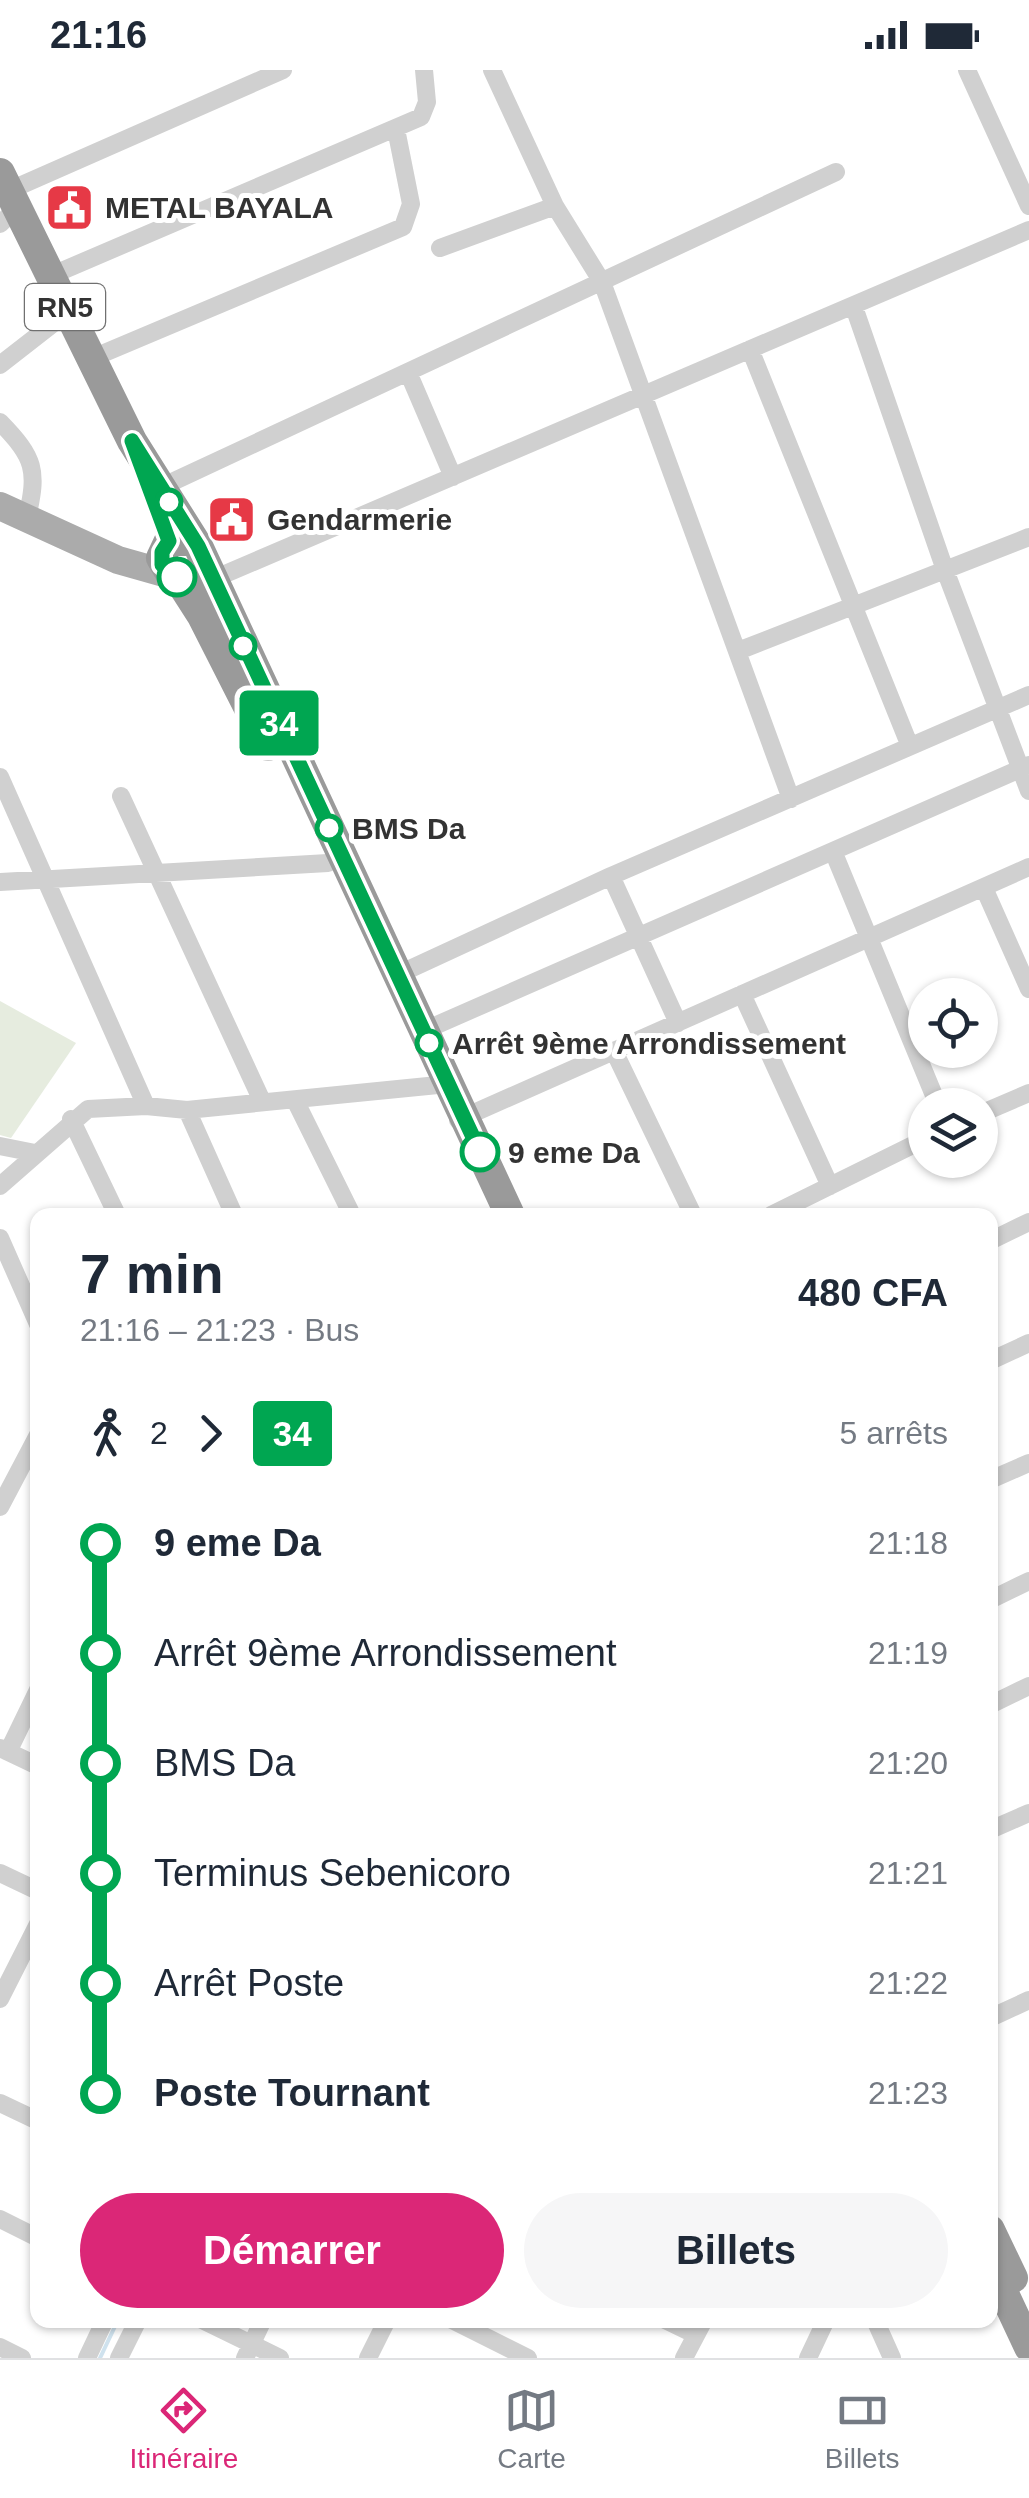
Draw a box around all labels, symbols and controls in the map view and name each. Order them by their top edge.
text: 21:16 [50,14,147,56]
public building icon: METAL BAYALA [44,181,96,233]
place label: METAL BAYALA [105,191,333,224]
road number: RN5 [25,284,105,330]
unlabelled marker [156,489,182,515]
public building icon: Gendarmerie [206,493,258,545]
place label: Gendarmerie [267,503,452,536]
unlabelled marker [158,558,196,596]
unlabelled marker [230,633,256,659]
line badge: 34 [234,690,324,756]
text: 34 [260,704,298,743]
place label: BMS Da [352,812,466,845]
marker: BMS Da [316,815,342,841]
map controls [908,978,998,1178]
button: locate [908,978,998,1068]
place label: Arrêt 9ème Arrondissement [452,1027,846,1060]
marker: Arrêt 9ème Arrondissement [416,1030,442,1056]
button: layers [908,1088,998,1178]
marker: 9 eme Da [461,1133,499,1171]
place label: 9 eme Da [508,1136,640,1169]
text: 7 min [80,1243,224,1305]
text: 480 CFA [798,1272,948,1314]
text: 21:16 – 21:23 · Bus [80,1312,359,1348]
icon: walk [80,1406,135,1461]
icon: forward [183,1406,238,1461]
text: 34 [273,1414,312,1453]
text: 2 [150,1415,168,1451]
text: 5 arrêts [840,1415,948,1451]
text: 9 eme Da [154,1522,321,1564]
text: 21:18 [868,1525,948,1561]
text: Arrêt 9ème Arrondissement [154,1632,617,1674]
text: 21:19 [868,1635,948,1671]
text: BMS Da [154,1742,295,1784]
text: 21:20 [868,1745,948,1781]
text: Terminus Sebenicoro [154,1852,511,1894]
text: 21:21 [868,1855,948,1891]
text: Arrêt Poste [154,1962,344,2004]
text: 21:22 [868,1965,948,2001]
text: Poste Tournant [154,2072,430,2114]
text: 21:23 [868,2075,948,2111]
button: Démarrer [80,2193,504,2308]
button: Billets [524,2193,948,2308]
tab: Itinéraire [129,2383,238,2475]
tab: Carte [497,2383,566,2475]
tab: Billets [825,2383,899,2475]

